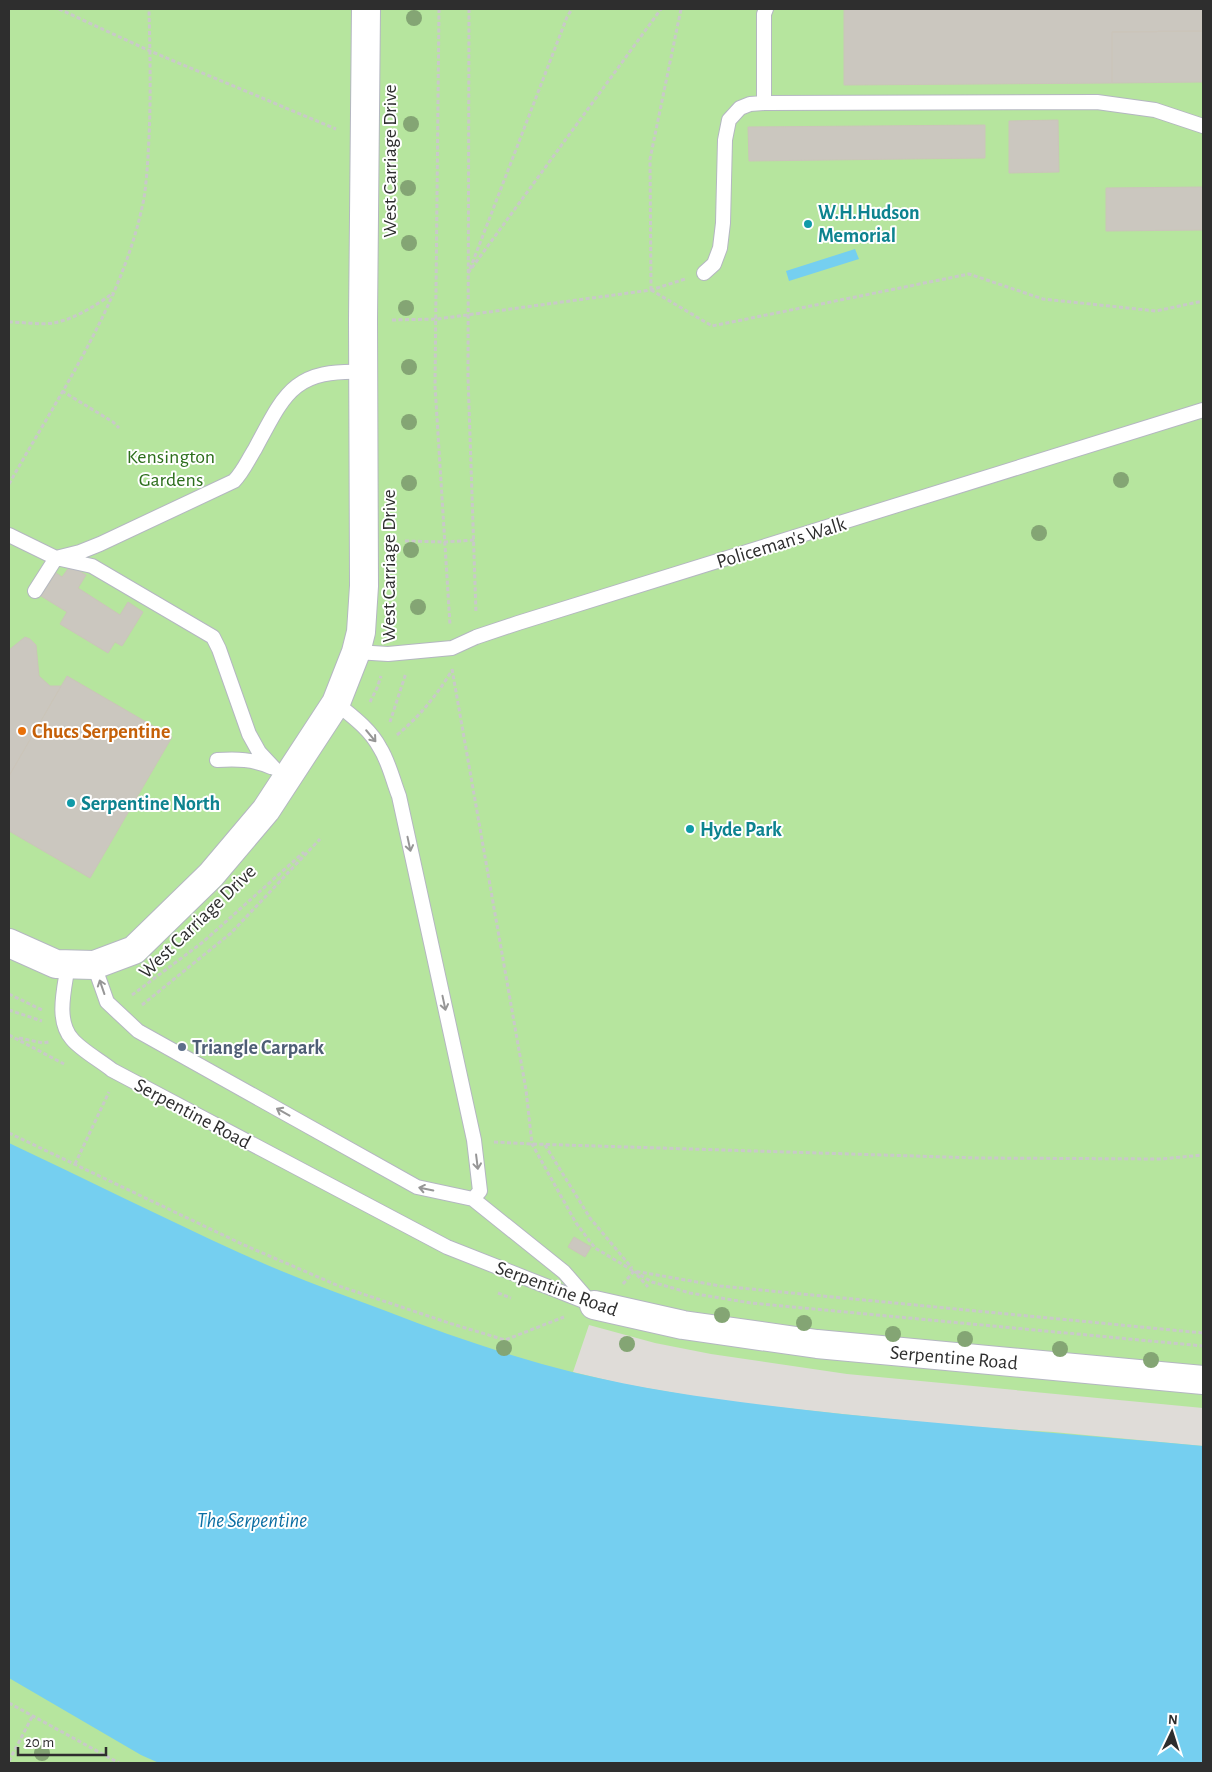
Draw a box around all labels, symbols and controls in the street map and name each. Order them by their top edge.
street label: West Carriage Drive [380,84,400,238]
place label: W.H.Hudson Memorial [818,203,920,246]
marker: W.H.Hudson Memorial [802,218,814,230]
park label: Kensington Gardens [127,447,215,490]
street label: West Carriage Drive [379,489,399,643]
street label: Policeman's Walk [714,514,848,572]
place label: Chucs Serpentine [32,722,170,742]
marker: Chucs Serpentine [16,725,28,737]
one-way arrow [366,729,377,742]
place label: Serpentine North [81,794,220,814]
marker: Serpentine North [65,797,77,809]
place label: Hyde Park [700,820,782,840]
marker: Hyde Park [684,823,696,835]
one-way arrow [405,835,414,851]
street label: West Carriage Drive [136,861,260,982]
one-way arrow [97,980,106,995]
one-way arrow [440,994,449,1010]
place label: Triangle Carpark [192,1038,324,1058]
marker: Triangle Carpark [176,1041,188,1053]
street label: Serpentine Road [131,1075,254,1153]
one-way arrow [276,1107,291,1116]
one-way arrow [472,1153,482,1169]
one-way arrow [418,1184,434,1193]
street label: Serpentine Road [493,1258,620,1320]
street label: Serpentine Road [889,1342,1019,1374]
water label: The Serpentine [197,1510,307,1532]
north arrow [1147,1707,1197,1757]
text: N [1167,1713,1178,1727]
scale bar [18,1724,105,1756]
text: 20 m [25,1735,54,1750]

